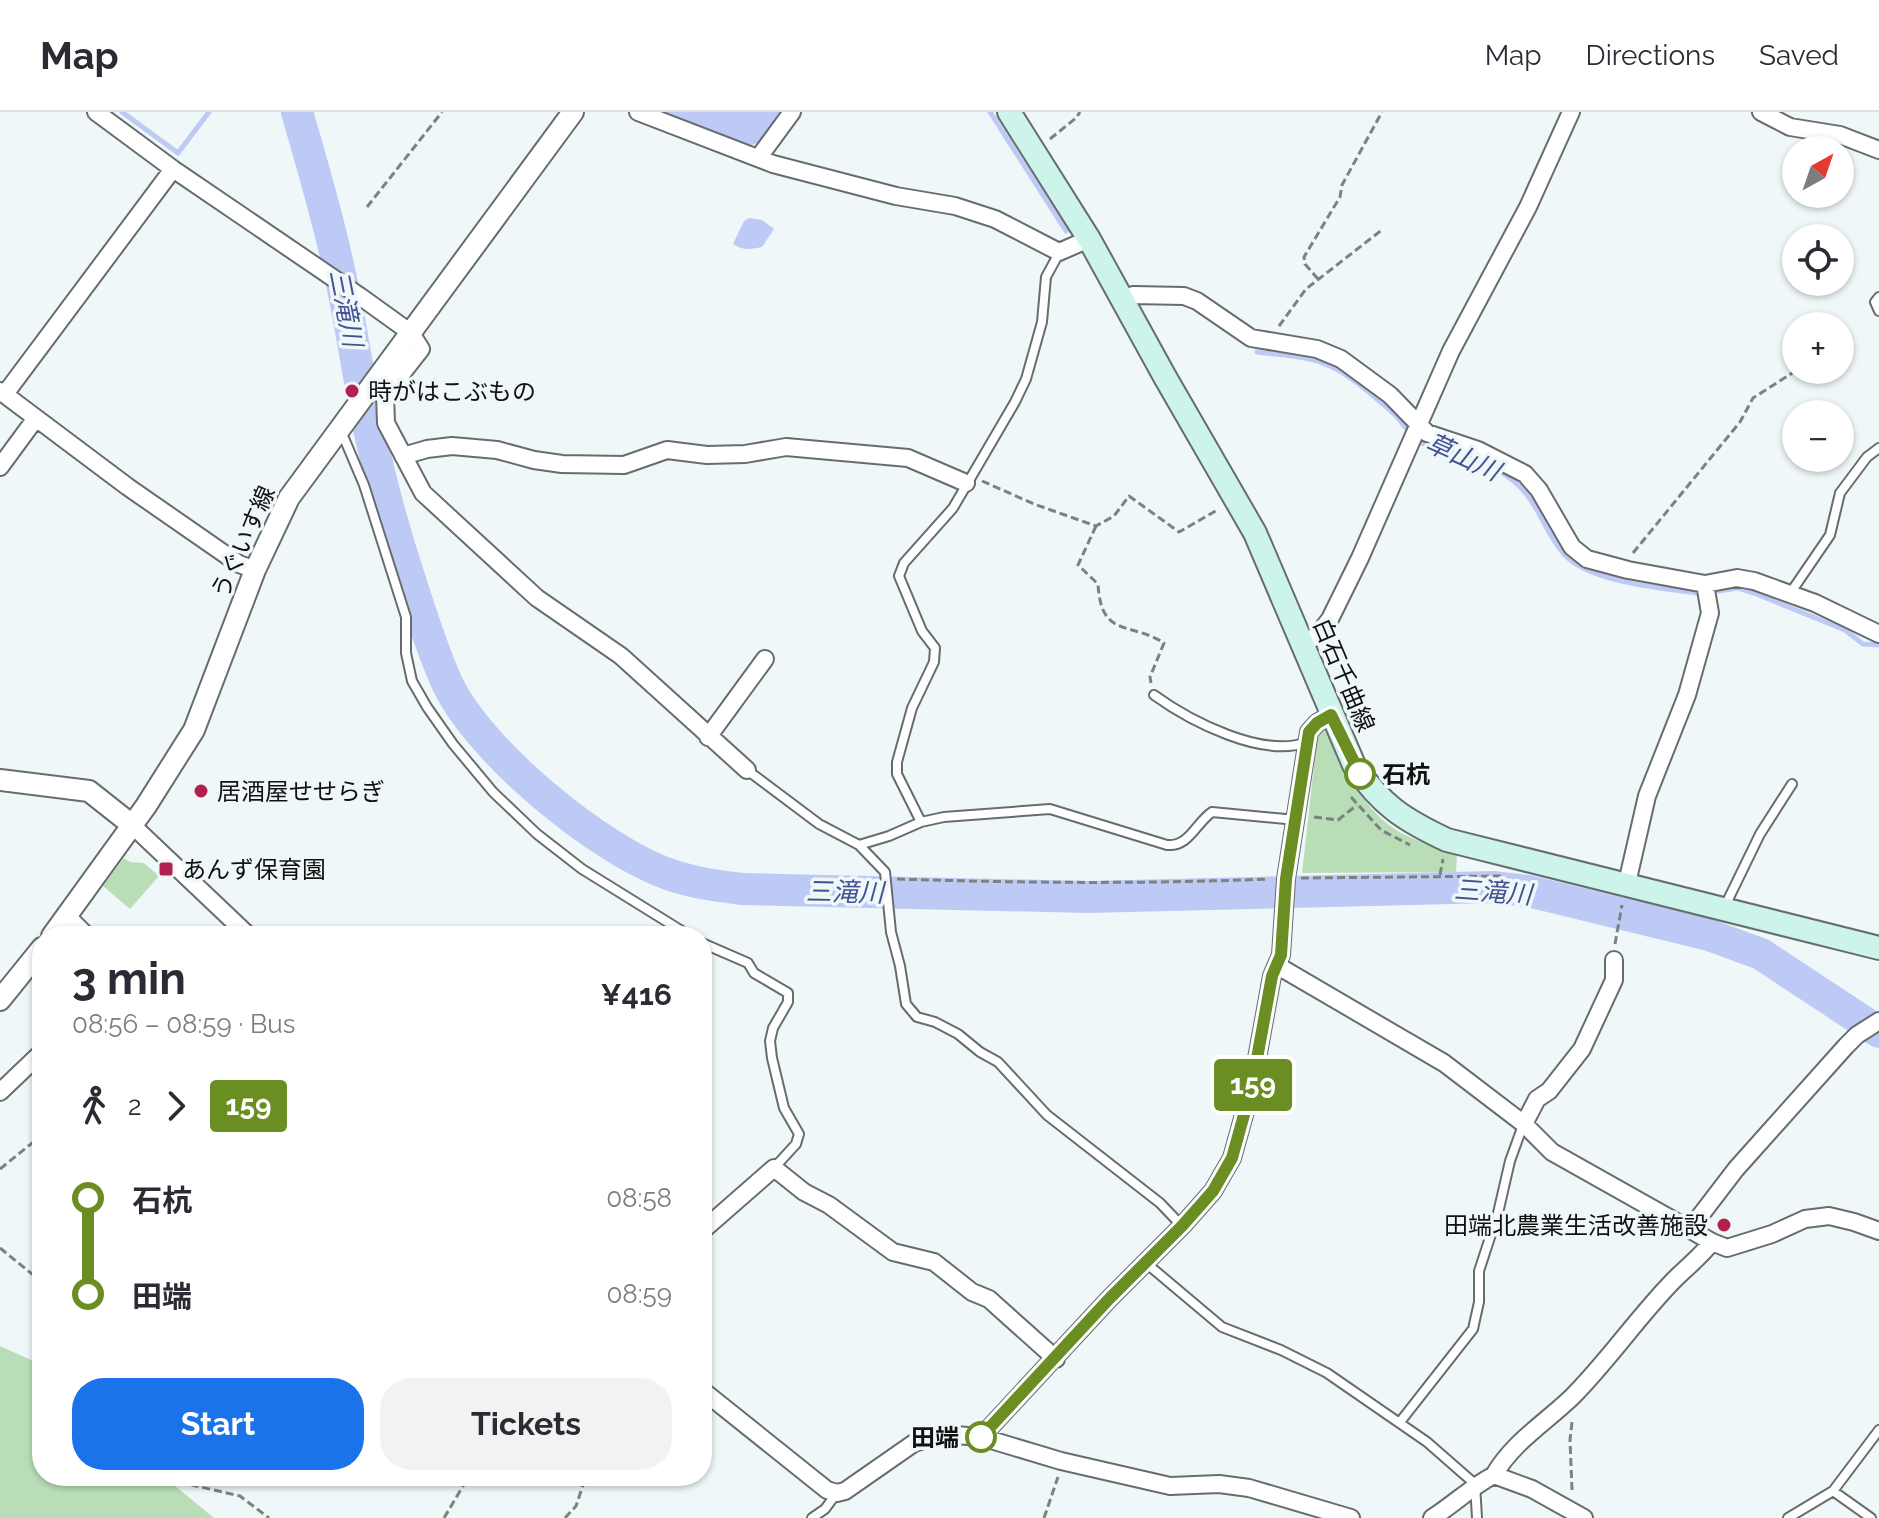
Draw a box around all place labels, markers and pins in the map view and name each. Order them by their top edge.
place label: 時がはこぶもの [368,377,536,406]
marker: 時がはこぶもの [343,382,361,400]
marker: 石杭 [1345,759,1375,789]
place label: 石杭 [1382,760,1430,789]
place label: 居酒屋せせらぎ [217,777,385,806]
marker: 居酒屋せせらぎ [192,782,210,800]
place label: あんず保育園 [182,855,326,884]
marker: あんず保育園 [157,860,175,878]
place label: 田端北農業生活改善施設 [1444,1211,1708,1240]
marker: 田端北農業生活改善施設 [1715,1216,1733,1234]
marker: 田端 [966,1422,996,1452]
place label: 田端 [911,1423,959,1452]

